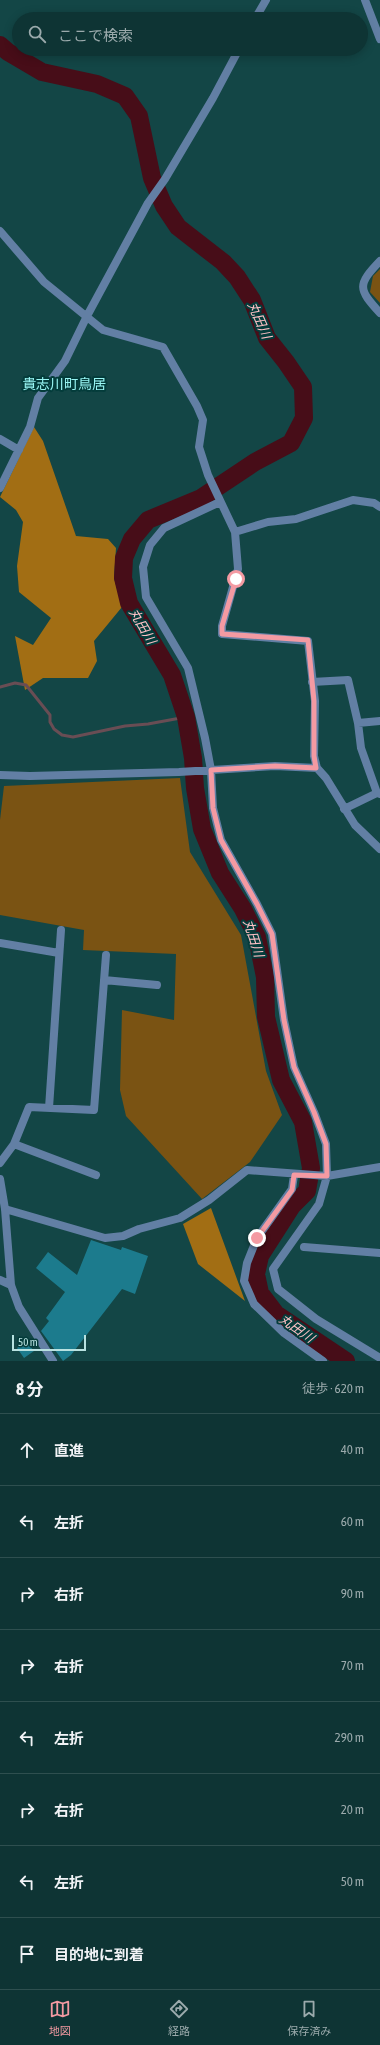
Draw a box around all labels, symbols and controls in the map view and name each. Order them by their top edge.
search box [12,12,368,56]
icon: search [26,23,48,45]
text: ここで検索 [58,27,133,44]
water label: 丸田川 [245,299,275,343]
district label: 貴志川町鳥居 [22,376,106,392]
route start [227,570,245,588]
water label: 丸田川 [126,606,160,649]
water label: 丸田川 [240,917,267,961]
route end [248,1229,266,1247]
water label: 丸田川 [276,1311,319,1347]
scale bar [12,1333,86,1352]
text: 50 m [18,1336,38,1348]
text: 8 分 [16,1379,43,1399]
text: 徒歩 · 620 m [302,1381,364,1396]
icon: ahead [16,1439,38,1461]
text: 直進 [54,1442,84,1459]
text: 40 m [341,1442,364,1457]
icon: left [16,1511,38,1533]
text: 左折 [54,1514,84,1531]
text: 60 m [341,1514,364,1529]
icon: right [16,1583,38,1605]
text: 右折 [54,1586,84,1603]
text: 90 m [341,1586,364,1601]
icon: right [16,1655,38,1677]
text: 右折 [54,1658,84,1675]
text: 70 m [341,1658,364,1673]
icon: left [16,1727,38,1749]
text: 左折 [54,1730,84,1747]
text: 290 m [335,1730,364,1745]
icon: right [16,1799,38,1821]
text: 右折 [54,1802,84,1819]
text: 20 m [341,1802,364,1817]
icon: left [16,1871,38,1893]
text: 左折 [54,1874,84,1891]
text: 50 m [341,1874,364,1889]
icon: arrive [16,1943,38,1965]
text: 目的地に到着 [54,1946,144,1963]
tab: 地図 [49,1998,71,2038]
tab: 経路 [168,1998,190,2038]
tab: 保存済み [287,1998,331,2038]

